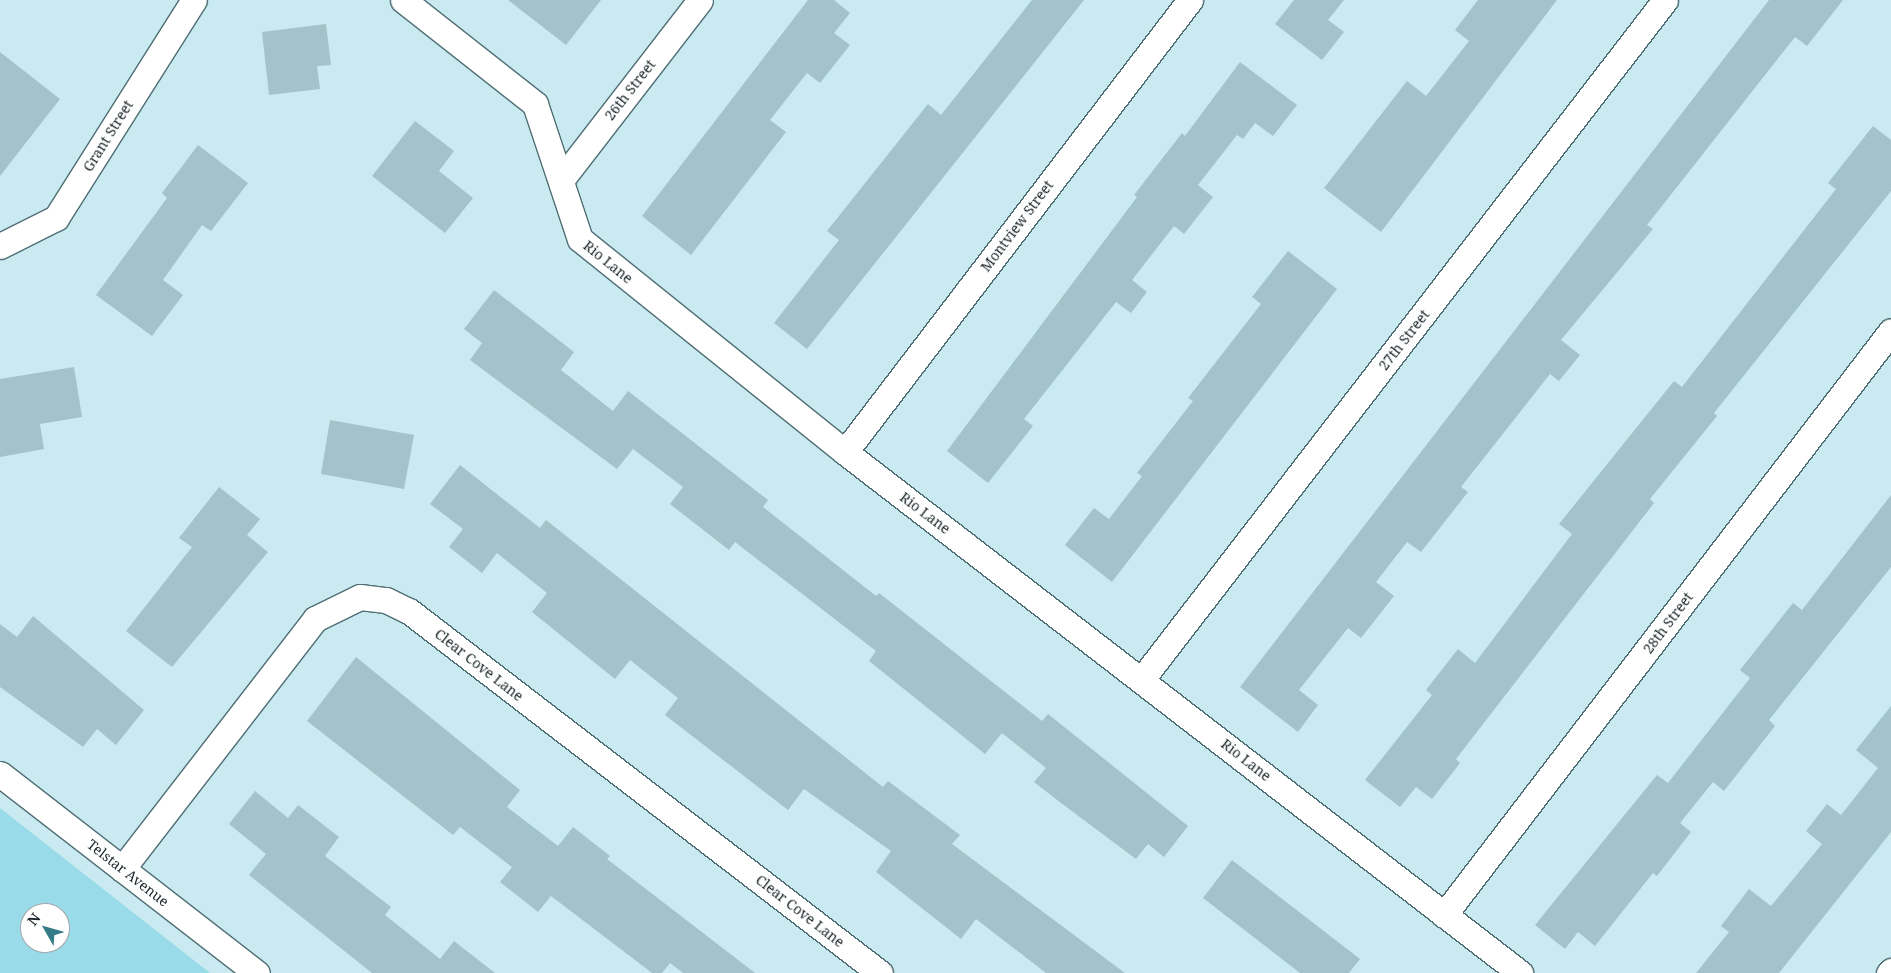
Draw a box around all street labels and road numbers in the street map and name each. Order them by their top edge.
street label: 26th Street [601,56,659,124]
street label: Grant Street [79,97,137,175]
street label: Montview Street [977,177,1057,275]
street label: Rio Lane [580,237,636,287]
street label: 27th Street [1375,306,1433,374]
street label: Rio Lane [897,489,953,537]
street label: 28th Street [1640,589,1696,657]
street label: Clear Cove Lane [431,625,527,705]
street label: Rio Lane [1218,735,1274,785]
street label: Telstar Avenue [84,836,172,910]
street label: Clear Cove Lane [752,871,848,951]

